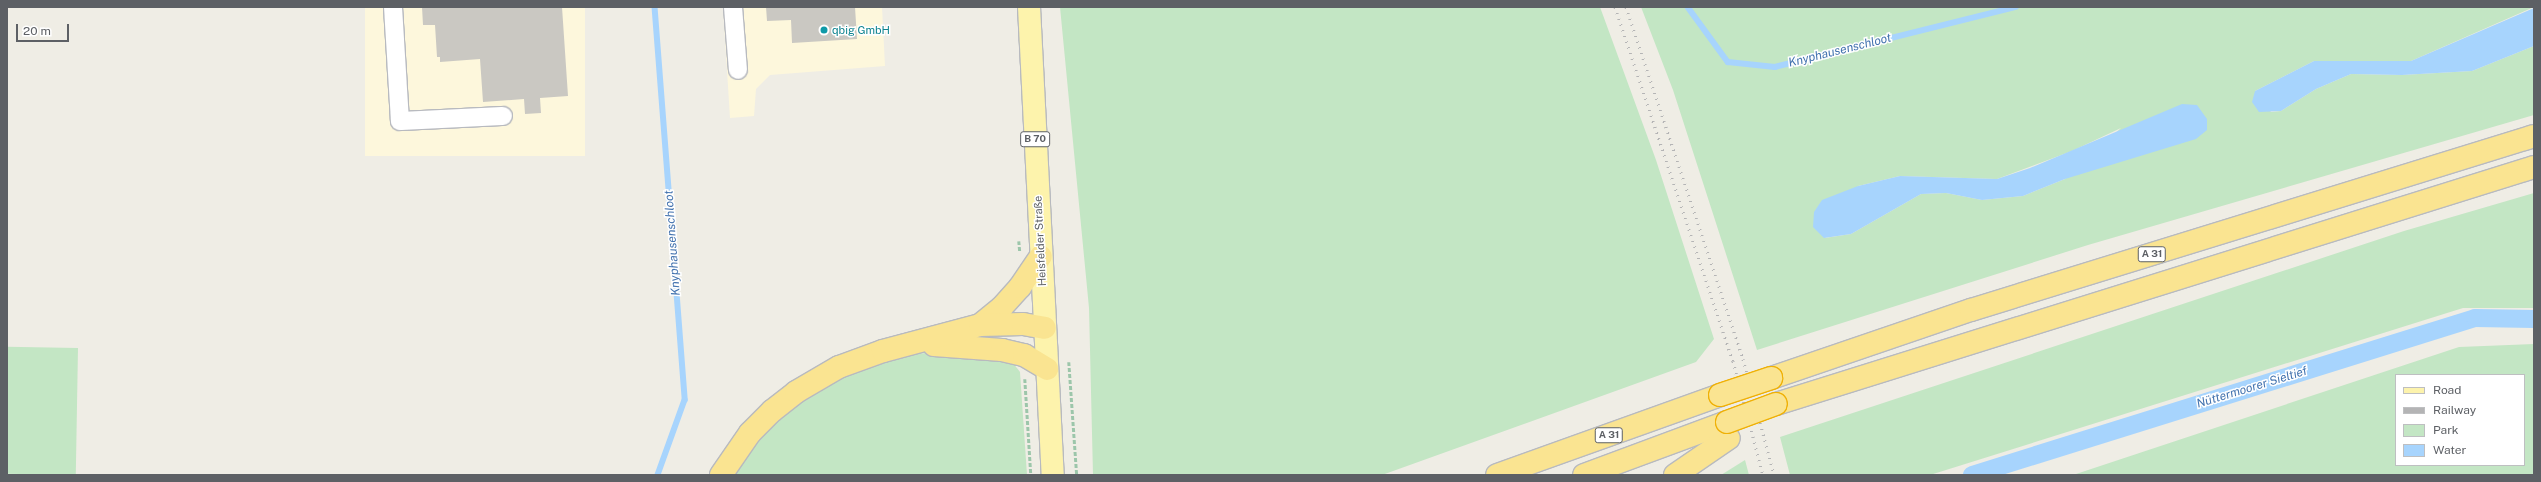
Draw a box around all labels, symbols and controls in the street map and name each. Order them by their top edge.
scale bar [18,16,71,42]
place label: qbig GmbH [832,23,890,37]
text: 20 m [23,24,51,38]
marker: qbig GmbH [819,25,829,35]
water label: Knyphausenschloot [1787,31,1893,71]
road number: B 70 [1020,131,1050,147]
water label: Knyphausenschloot [662,190,684,296]
street label: Heisfelder Straße [1031,195,1049,287]
road number: A 31 [2137,246,2167,262]
water label: Nüttermoorer Sieltief [2195,364,2309,412]
legend [2395,374,2525,466]
text: Road [2433,383,2461,397]
text: Railway [2433,403,2476,417]
text: Park [2433,423,2459,437]
road number: A 31 [1594,427,1624,443]
text: Water [2433,443,2466,457]

